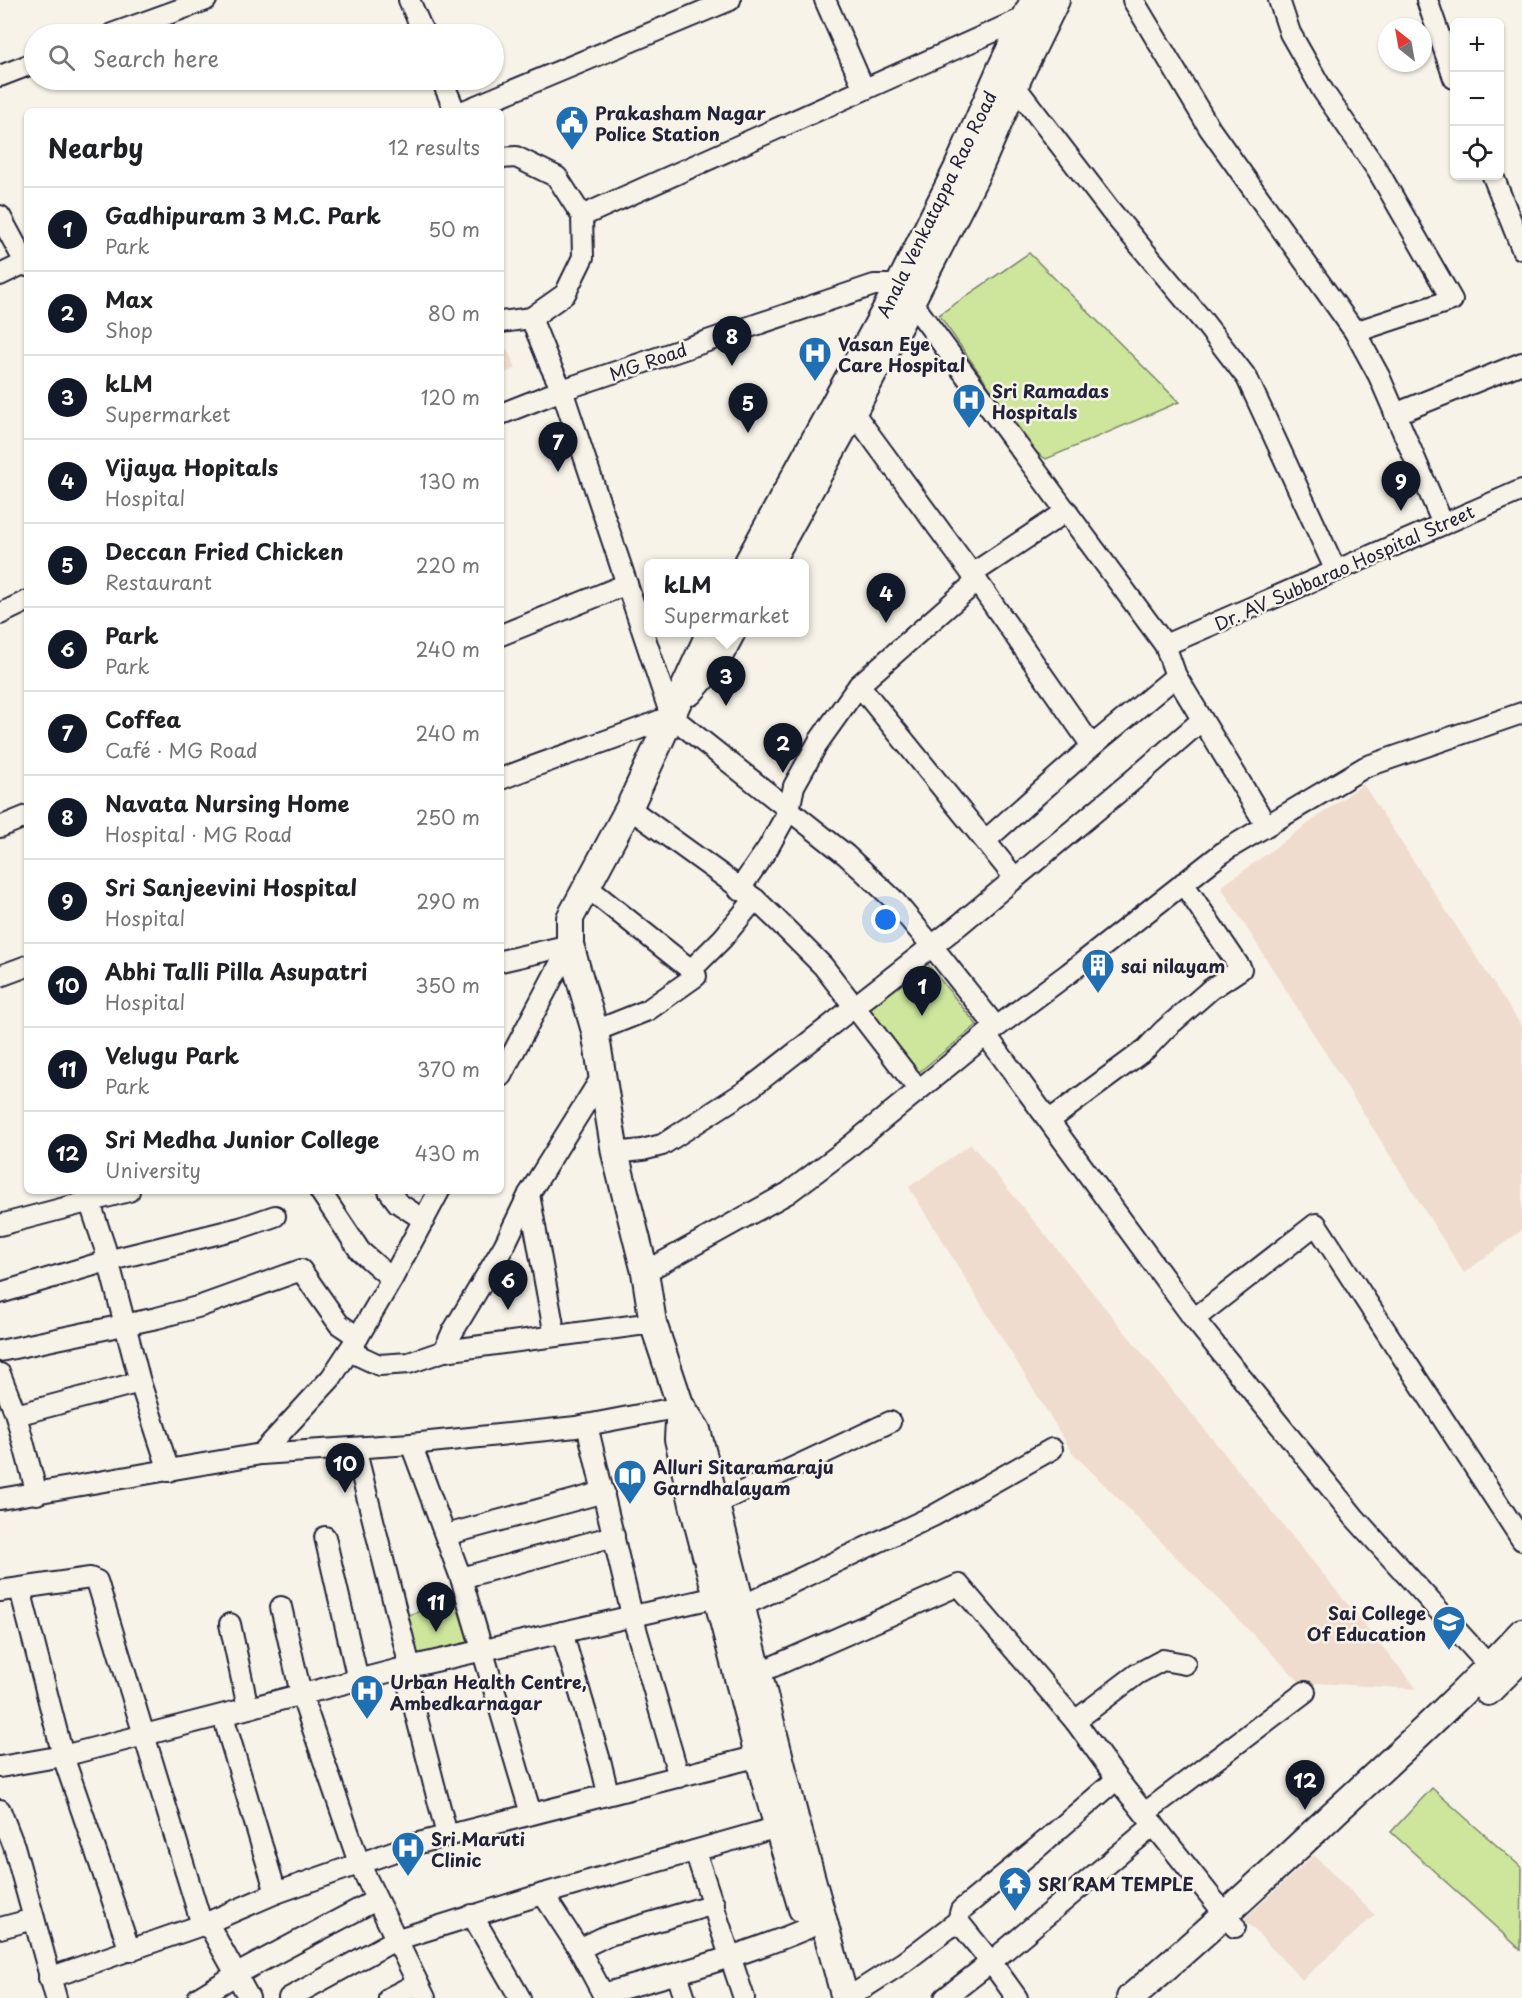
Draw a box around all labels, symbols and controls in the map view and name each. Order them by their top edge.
north arrow [1378,18,1432,72]
map controls [1450,18,1504,180]
button: + [1450,18,1504,72]
search box [24,24,504,90]
icon: search [45,41,78,74]
text: Search here [93,41,219,74]
button: − [1450,72,1504,126]
street label: Anala Venkatappa Rao Road [869,86,1003,322]
place label: Prakasham Nagar Police Station [595,99,767,147]
public building icon: Prakasham Nagar Police Station [554,104,590,151]
button: locate [1450,126,1504,180]
text: Nearby [48,128,143,167]
text: 12 results [388,132,480,162]
text: Gadhipuram 3 M.C. Park [105,198,381,231]
text: 1 [63,214,72,244]
text: 50 m [428,214,480,244]
text: Park [105,231,150,261]
text: Max [105,282,153,315]
text: 2 [60,298,75,328]
text: 80 m [428,298,480,328]
text: Shop [105,315,153,345]
pin: 8 [712,316,752,366]
place label: Vasan Eye Care Hospital [838,330,965,378]
street label: MG Road [606,335,690,387]
hospital icon: Vasan Eye Care Hospital [797,335,833,382]
text: kLM [105,366,153,399]
place label: Sri Ramadas Hospitals [992,377,1109,425]
text: 3 [61,382,74,412]
text: 120 m [421,382,480,412]
hospital icon: Sri Ramadas Hospitals [951,382,987,429]
pin: 5 [728,384,768,433]
text: Supermarket [105,399,231,429]
pin: 7 [538,422,578,472]
text: Vijaya Hopitals [105,450,278,483]
pin: 9 [1382,462,1420,511]
text: 4 [61,466,74,496]
text: 130 m [420,466,480,496]
text: Hospital [105,483,185,513]
street label: Dr. AV Subbarao Hospital Street [1210,497,1478,637]
text: Deccan Fried Chicken [105,534,344,567]
text: 5 [61,550,74,580]
text: 220 m [416,550,480,580]
popup [644,559,809,637]
text: Restaurant [105,567,212,597]
text: kLM [664,567,712,600]
pin: 4 [866,574,906,623]
text: Supermarket [664,600,789,630]
text: Park [105,618,159,651]
text: 6 [60,634,75,664]
text: 240 m [415,634,480,664]
text: Park [105,651,150,681]
pin: 3 [706,656,746,706]
text: Coffea [105,702,181,735]
text: 7 [62,718,73,748]
text: 240 m [415,718,480,748]
pin: 2 [764,724,802,773]
text: Café · MG Road [105,735,258,765]
text: Navata Nursing Home [105,786,349,819]
text: 8 [61,802,74,832]
text: 250 m [416,802,480,832]
text: Hospital · MG Road [105,819,292,849]
text: Sri Sanjeevini Hospital [105,870,357,903]
text: 9 [62,886,73,916]
text: 290 m [416,886,480,916]
text: Hospital [105,903,185,933]
your location [871,905,900,934]
building icon: sai nilayam [1080,947,1116,994]
place label: sai nilayam [1121,952,1225,979]
text: Abhi Talli Pilla Asupatri [105,954,368,987]
pin: 1 [902,966,942,1016]
text: 10 [55,970,80,1000]
text: 350 m [415,970,480,1000]
text: Hospital [105,987,185,1017]
text: Velugu Park [105,1038,239,1071]
text: 11 [58,1054,77,1084]
text: 370 m [417,1054,480,1084]
text: Park [105,1071,150,1101]
text: Sri Medha Junior College [105,1122,379,1155]
text: 12 [56,1138,79,1168]
text: 430 m [415,1138,480,1168]
text: University [105,1155,201,1185]
pin: 6 [488,1260,528,1310]
pin: 10 [326,1444,364,1493]
place label: Alluri Sitaramaraju Garndhalayam [653,1453,834,1501]
library icon: Alluri Sitaramaraju Garndhalayam [612,1458,648,1505]
pin: 11 [416,1582,456,1632]
place label: Sai College Of Education [1307,1599,1426,1647]
school or university icon: Sai College Of Education [1431,1604,1467,1651]
place label: Urban Health Centre, Ambedkarnagar [390,1668,587,1716]
hospital icon: Urban Health Centre, Ambedkarnagar [349,1673,385,1720]
pin: 12 [1286,1760,1324,1810]
place label: Sri Maruti Clinic [431,1825,525,1873]
hospital icon: Sri Maruti Clinic [390,1830,426,1877]
temple icon: SRI RAM TEMPLE [997,1865,1033,1912]
place label: SRI RAM TEMPLE [1038,1870,1194,1897]

